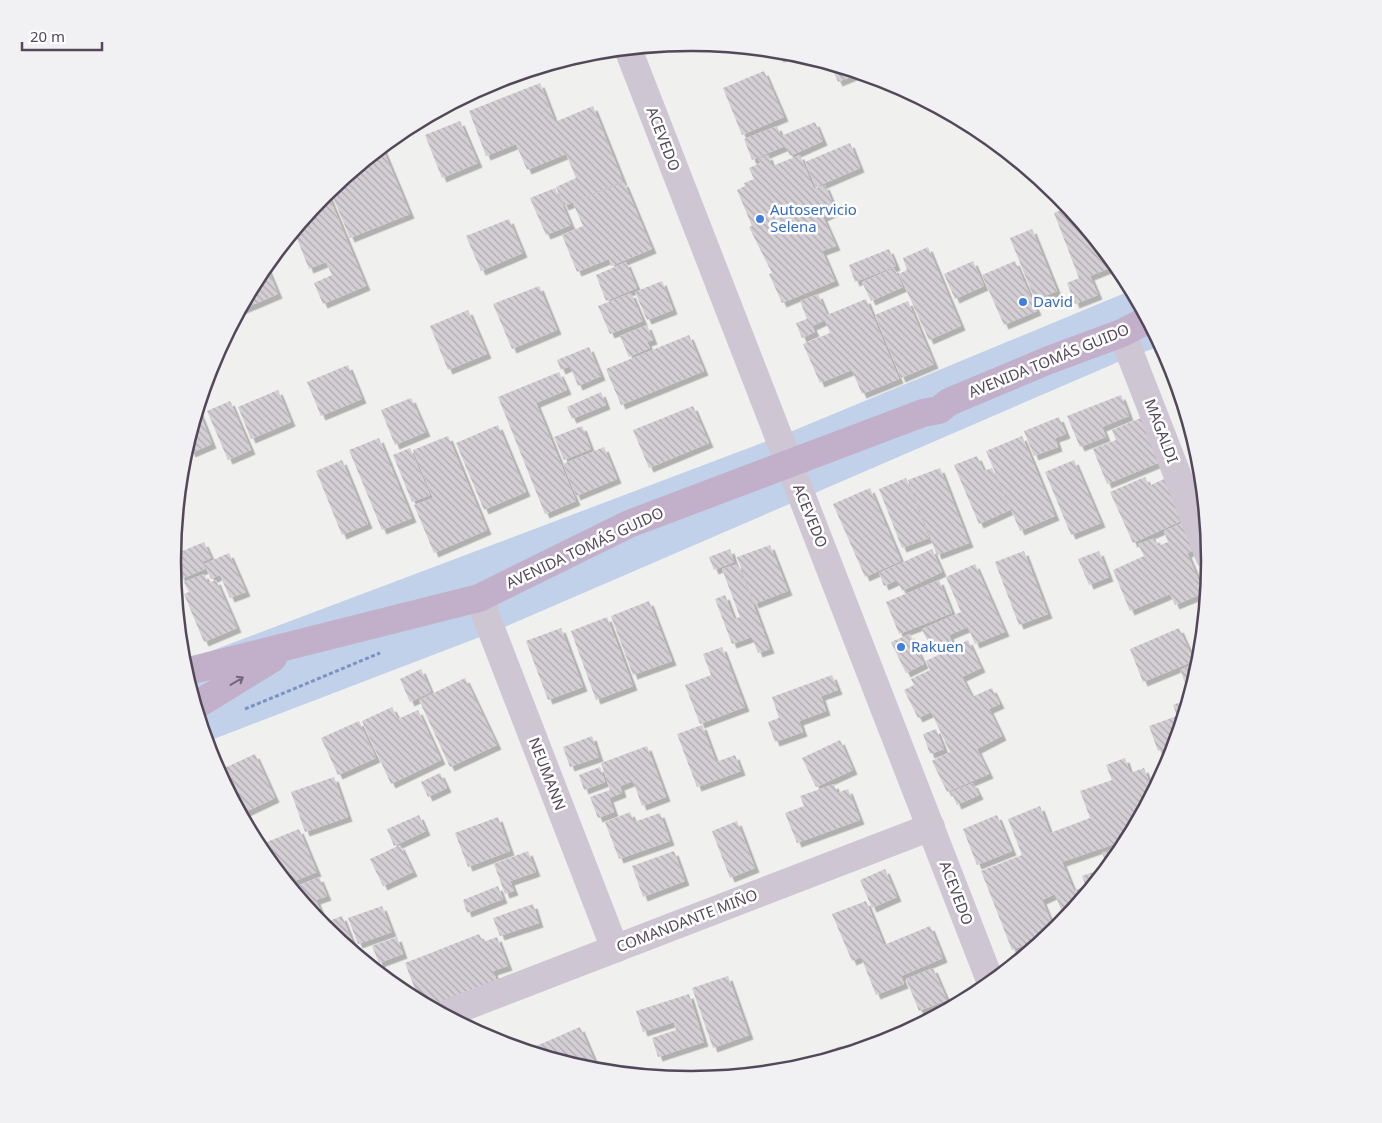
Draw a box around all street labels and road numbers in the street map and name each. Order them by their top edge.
street label: ACEVEDO [643,104,685,174]
street label: AVENIDA TOMÁS GUIDO [965,319,1132,401]
street label: MAGALDI [1141,396,1183,466]
street label: ACEVEDO [789,481,833,550]
street label: AVENIDA TOMÁS GUIDO [503,502,667,592]
street label: NEUMANN [525,734,571,813]
street label: ACEVEDO [936,858,978,928]
street label: COMANDANTE MIÑO [613,884,760,956]

